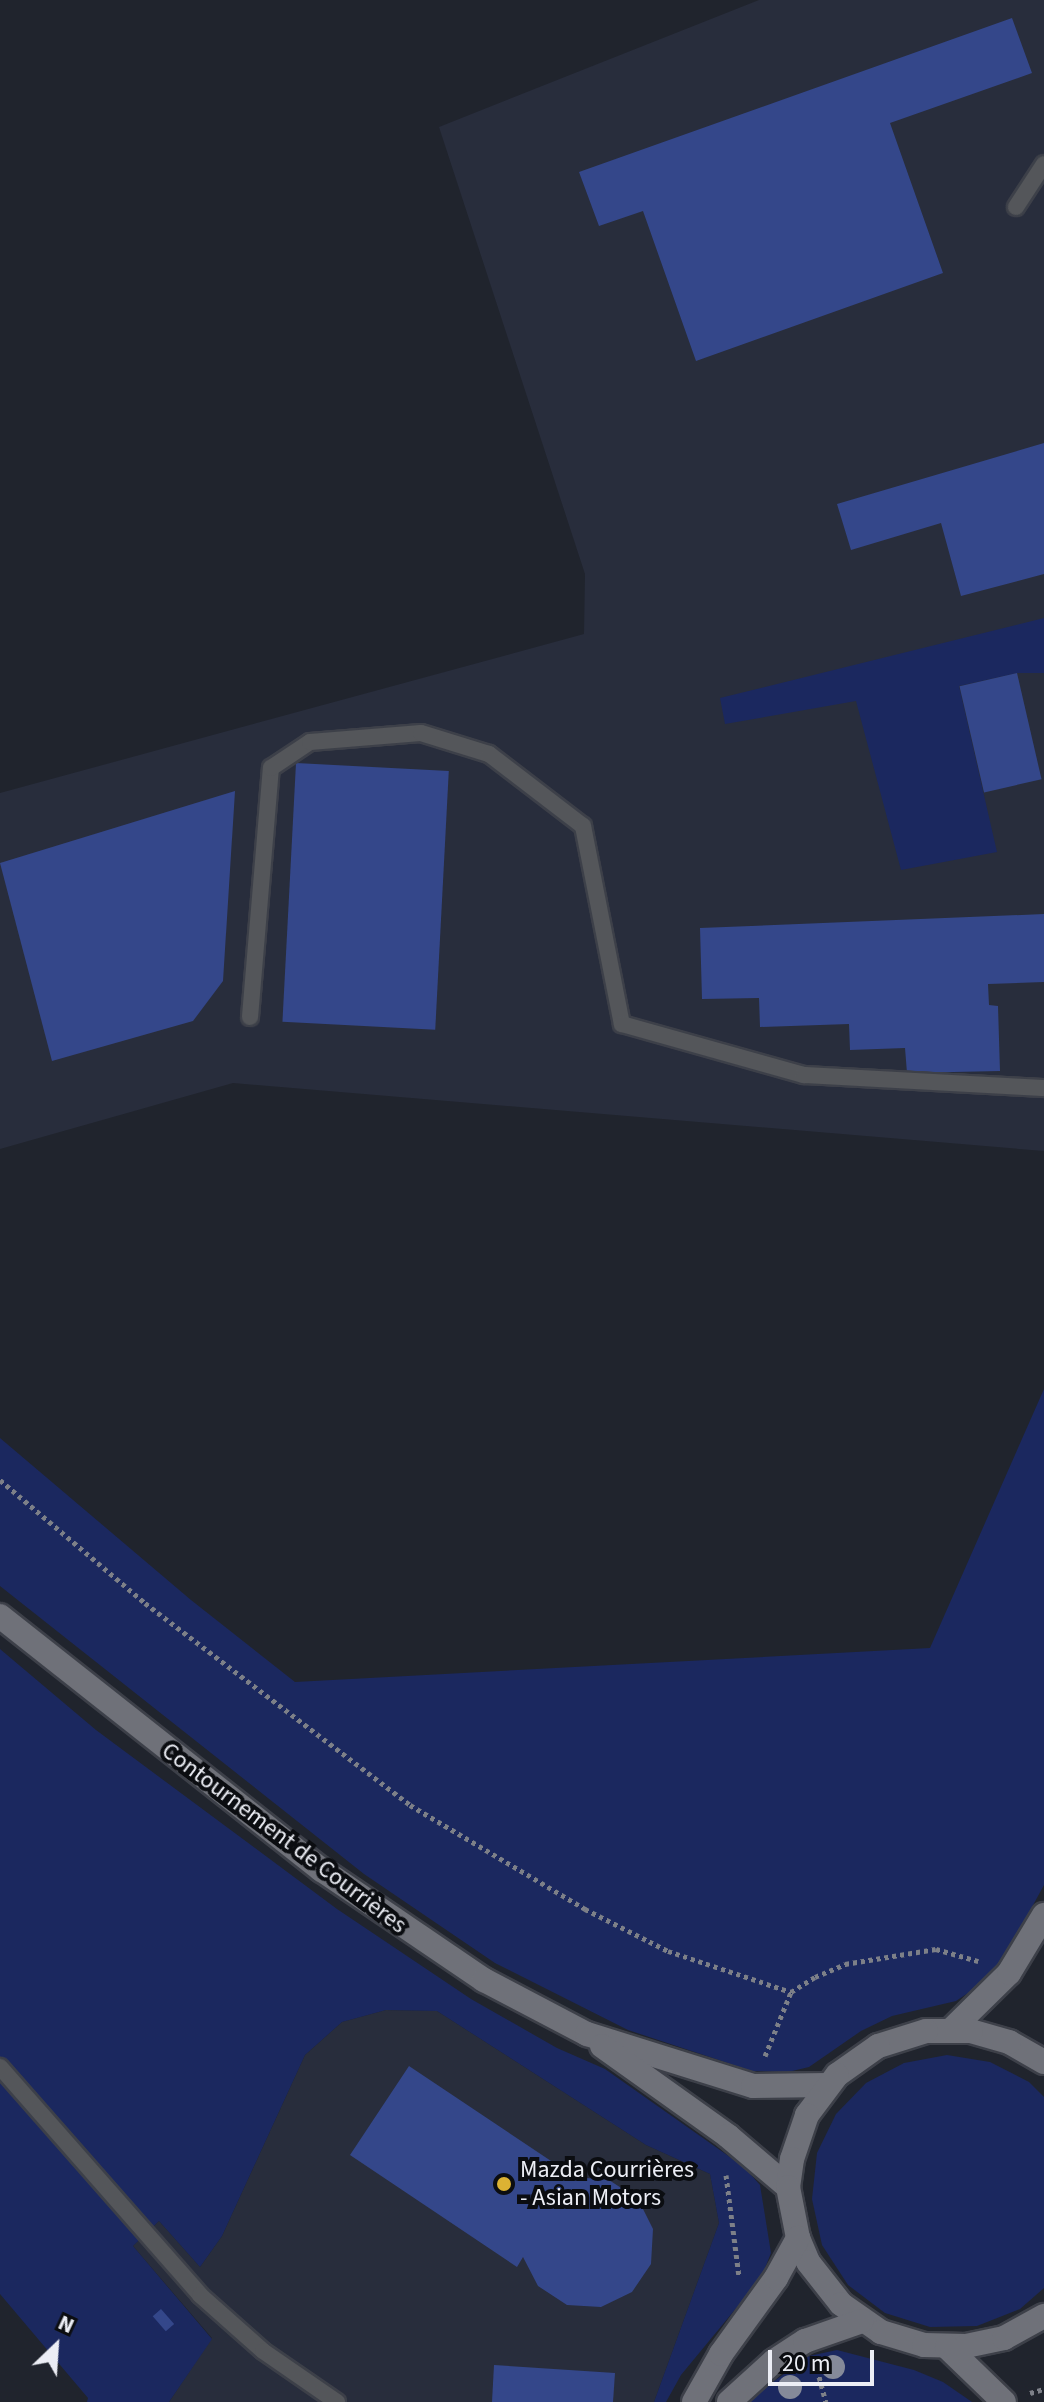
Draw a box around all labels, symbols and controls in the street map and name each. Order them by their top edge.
street label: Contournement de Courrières [156,1736,412,1940]
place label: Mazda Courrières - Asian Motors [520,2156,694,2212]
marker: Mazda Courrières - Asian Motors [495,2175,513,2193]
north arrow [16,2306,96,2386]
text: N [53,2307,80,2342]
scale bar [772,2334,878,2384]
text: 20 m [782,2346,831,2381]

